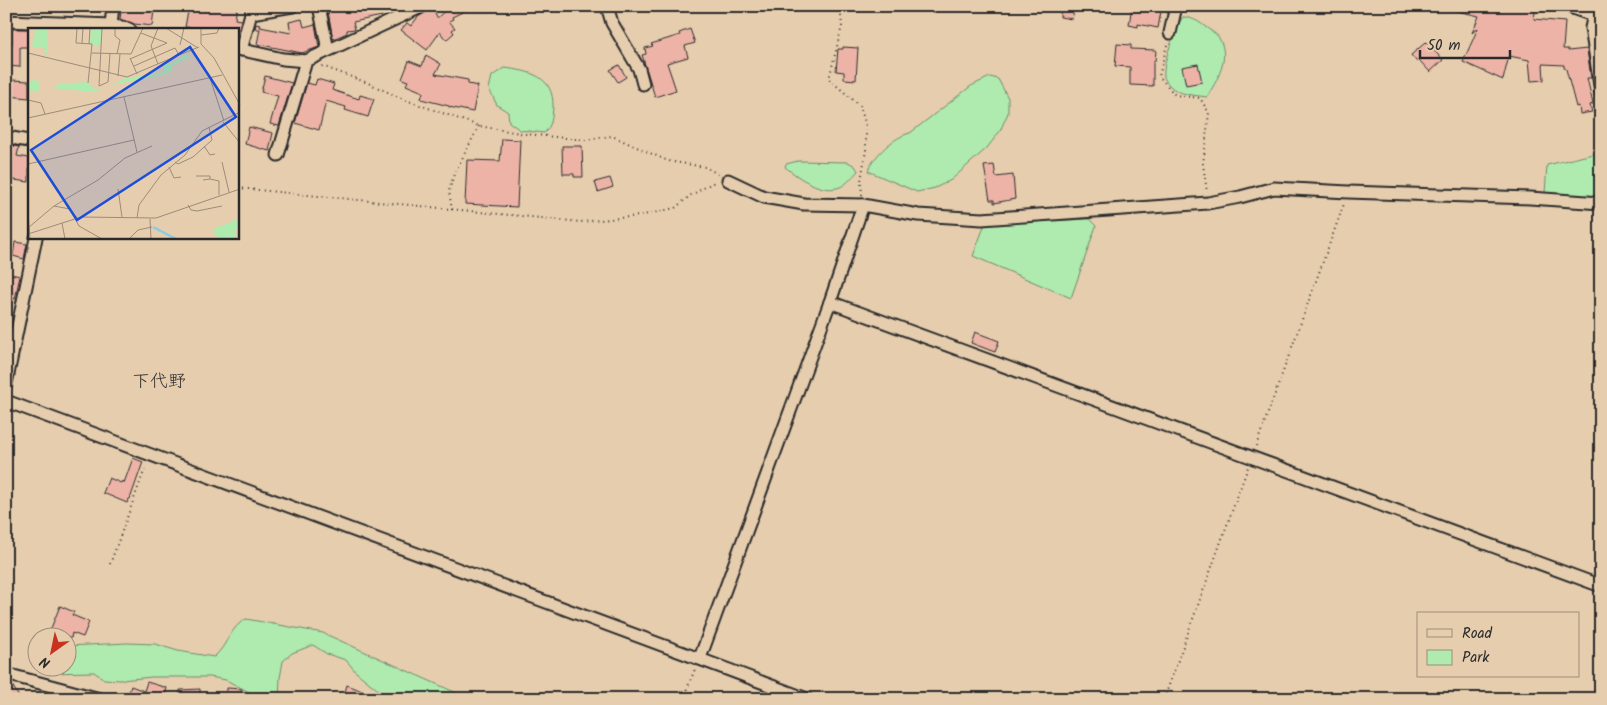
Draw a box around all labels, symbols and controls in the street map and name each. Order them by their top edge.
inset map [28,28,239,239]
scale bar [1420,28,1510,60]
text: 50 m [1427,34,1461,58]
district label: 下代野 [132,368,186,397]
legend [1417,612,1580,678]
text: Road [1462,622,1493,646]
north arrow [28,628,78,678]
text: Park [1462,646,1490,670]
text: N [36,650,55,674]

